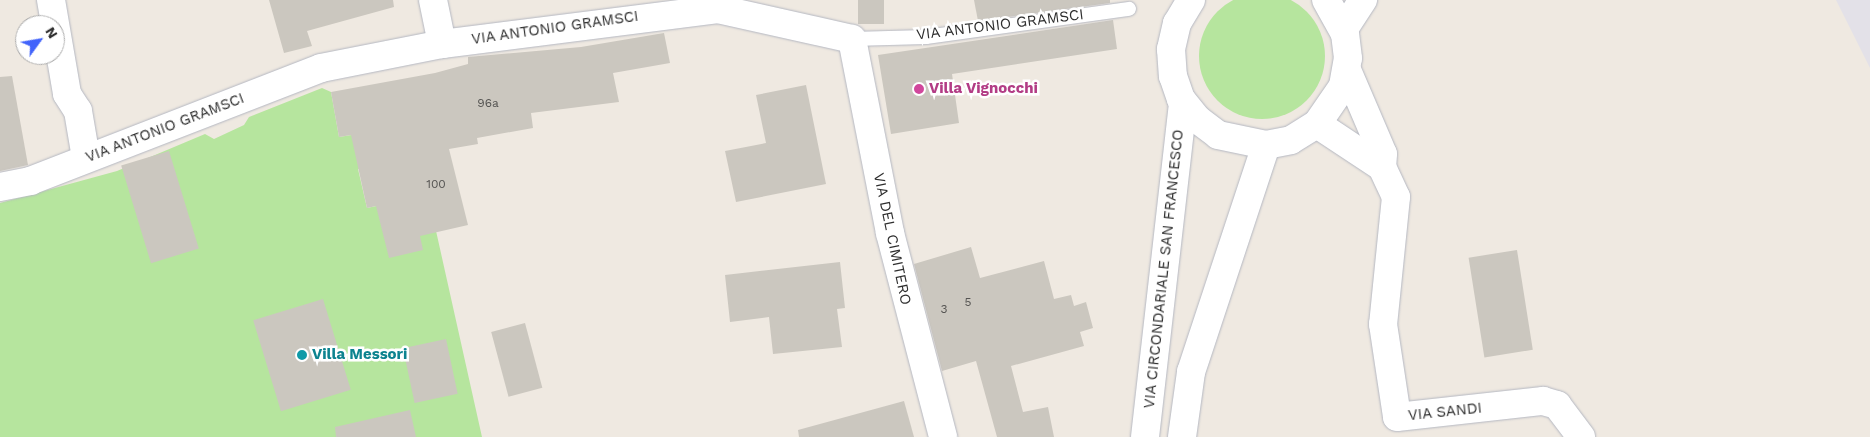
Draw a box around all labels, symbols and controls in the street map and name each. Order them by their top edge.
street label: VIA ANTONIO GRAMSCI [915,6,1085,44]
street label: VIA ANTONIO GRAMSCI [470,7,640,49]
north arrow [15,15,65,65]
text: N [42,24,61,41]
place label: Villa Vignocchi [929,80,1038,98]
marker: Villa Vignocchi [913,83,925,95]
street label: VIA ANTONIO GRAMSCI [83,89,247,167]
house number: 96a [477,97,499,111]
street label: VIA CIRCONDARIALE SAN FRANCESCO [1140,128,1188,410]
street label: VIA DEL CIMITERO [869,171,915,307]
house number: 100 [426,178,446,192]
house number: 5 [965,296,971,310]
house number: 3 [941,303,947,317]
place label: Villa Messori [312,346,408,364]
marker: Villa Messori [296,349,308,361]
street label: VIA SANDI [1407,399,1483,425]

